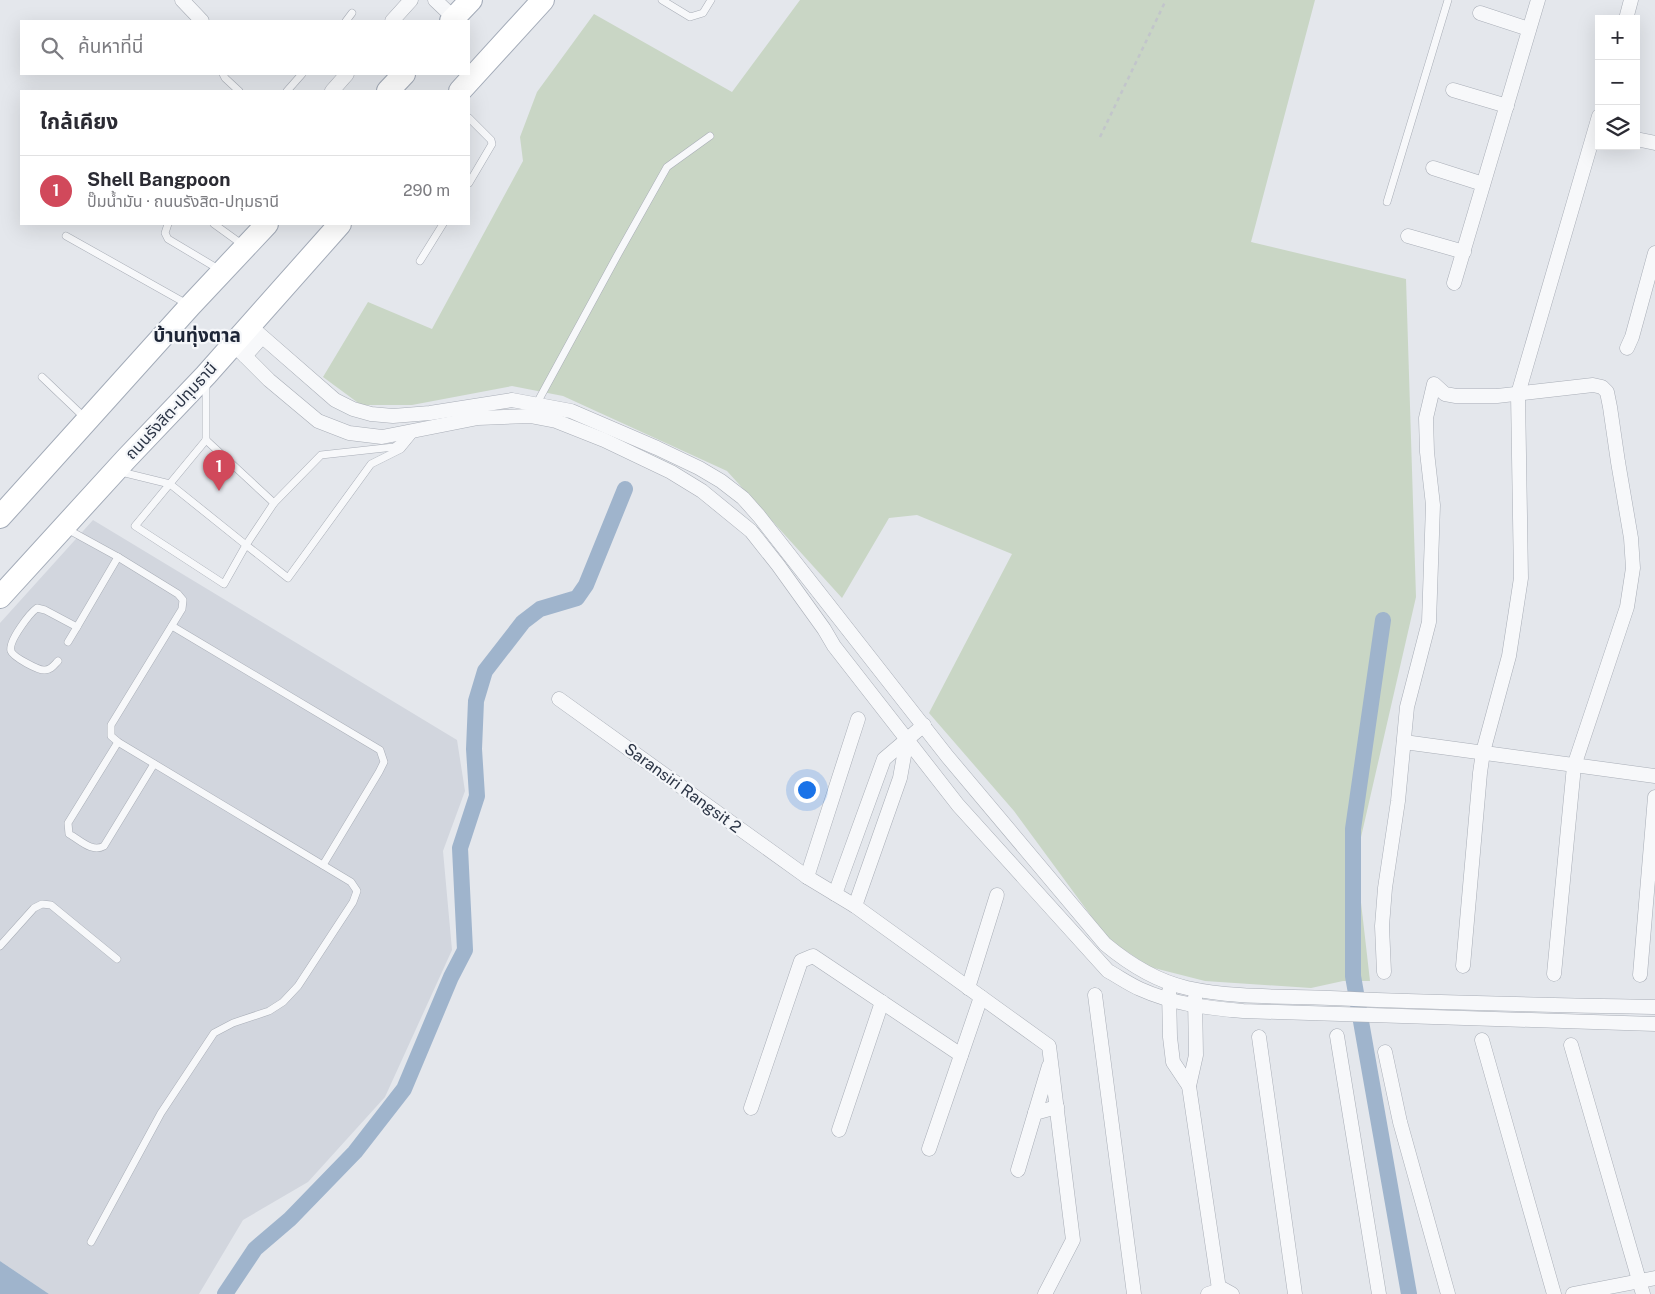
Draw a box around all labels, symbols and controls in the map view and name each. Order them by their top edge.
map controls [1595,15,1640,150]
button: + [1595,15,1640,60]
search box [20,20,470,75]
icon: search [38,34,66,62]
text: ค้นหาที่นี่ [78,35,143,57]
button: − [1595,60,1640,105]
button: layers [1595,105,1640,150]
text: ใกล้เคียง [40,109,118,134]
text: Shell Bangpoon [87,168,231,190]
text: 1 [53,181,59,200]
text: 290 m [403,181,450,200]
text: ปั๊มน้ำมัน · ถนนรังสิต-ปทุมธานี [87,192,279,211]
district label: บ้านทุ่งตาล [153,324,241,347]
street label: ถนนรังสิต-ปทุมธานี [121,359,221,463]
pin: 1 [203,450,235,491]
street label: Saransiri Rangsit 2 [621,739,745,837]
your location [794,777,820,803]

